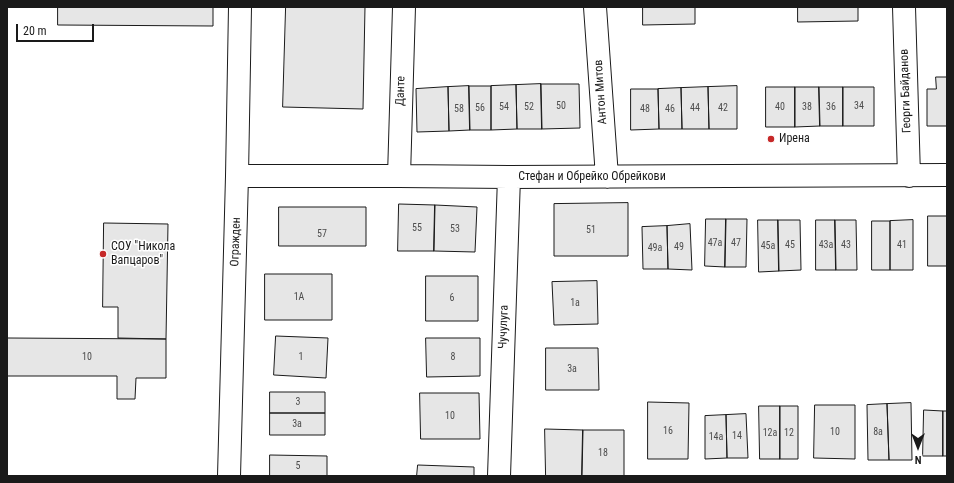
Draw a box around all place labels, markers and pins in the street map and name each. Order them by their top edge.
place label: Ирена [779,132,810,146]
marker: Ирена [766,134,776,144]
place label: СОУ "Никола Вапцаров" [111,240,175,268]
marker: СОУ "Никола Вапцаров" [98,249,108,259]

